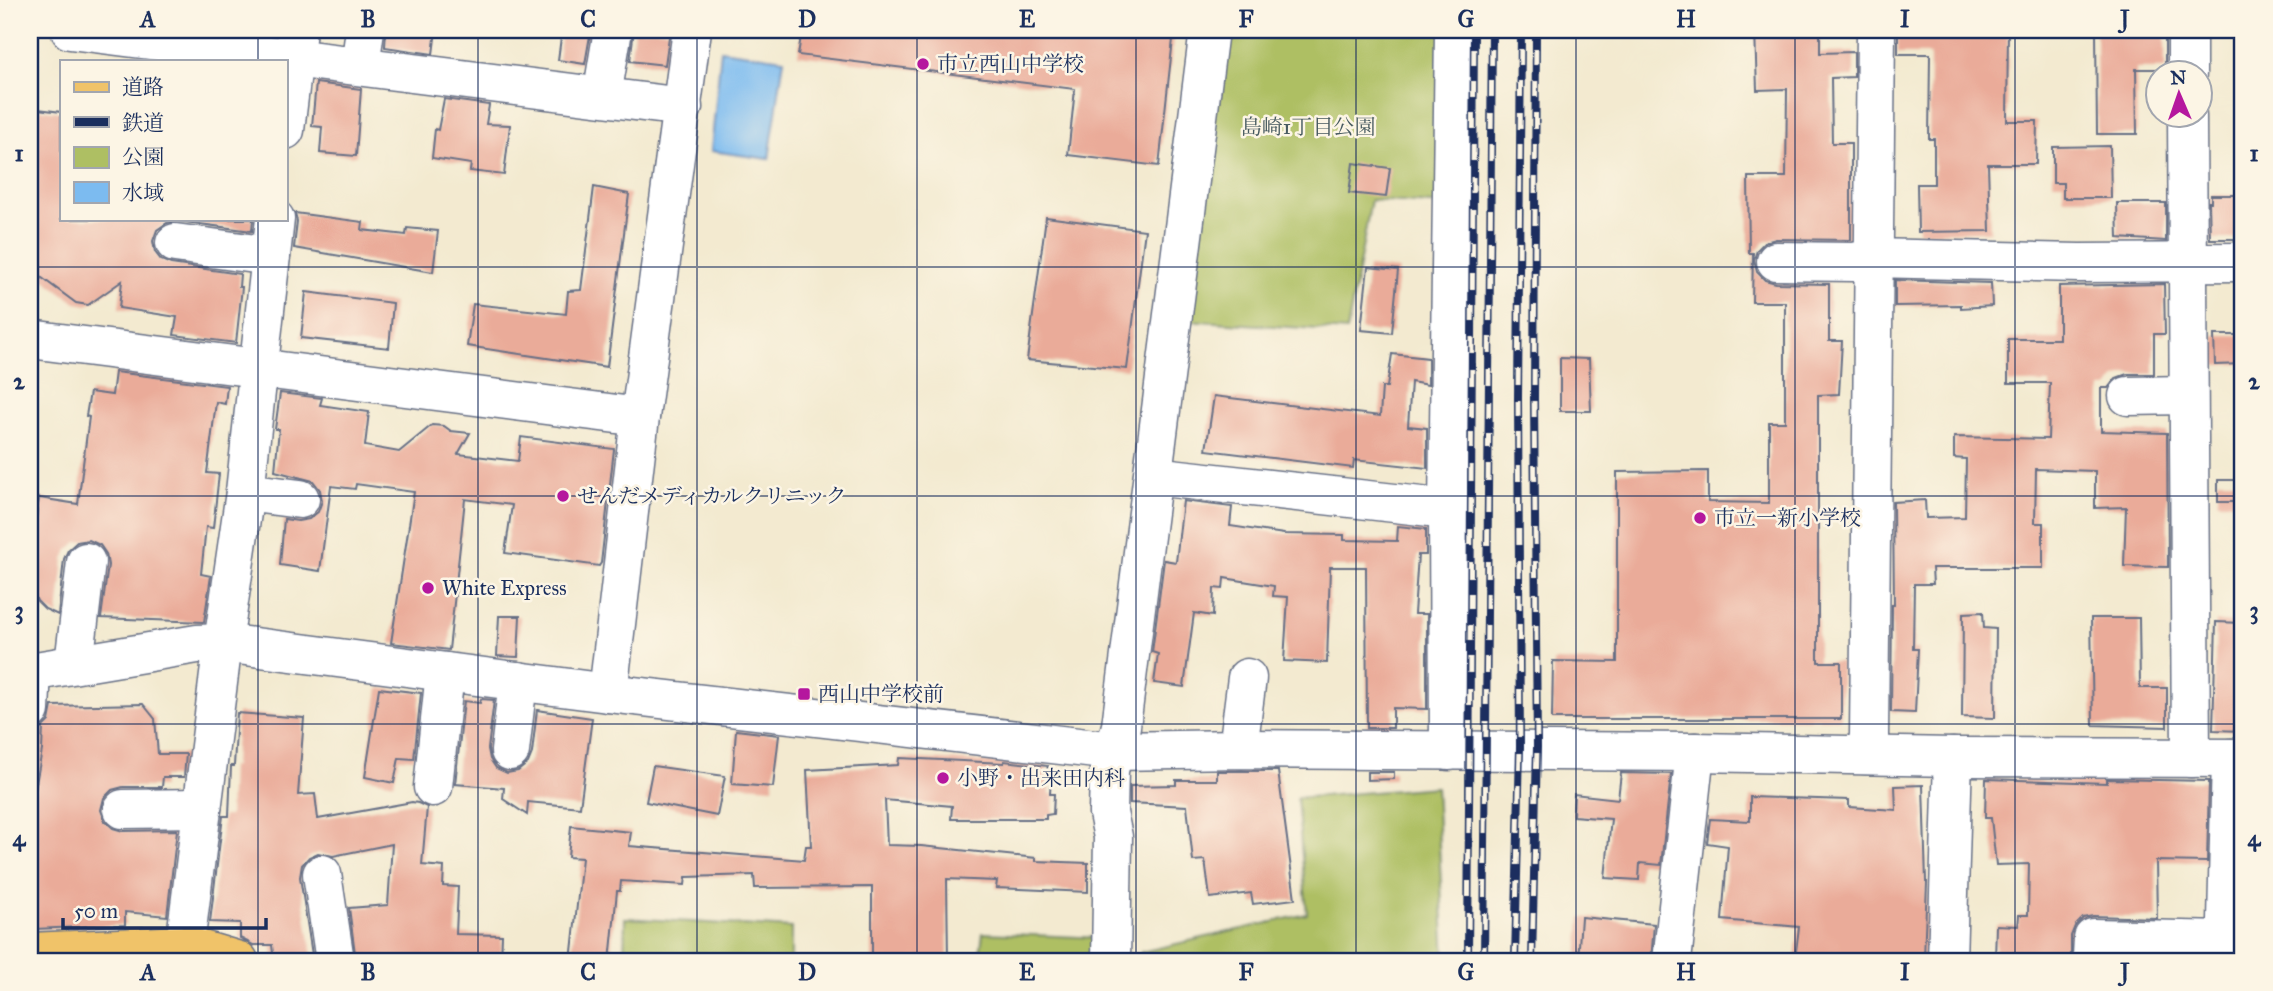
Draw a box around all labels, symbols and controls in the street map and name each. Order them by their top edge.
text: A [138,5,156,33]
text: B [360,5,376,33]
text: C [580,5,596,33]
text: D [798,5,816,33]
text: E [1019,5,1036,33]
text: F [1238,5,1254,33]
text: G [1458,5,1475,33]
text: H [1676,5,1696,33]
text: I [1900,5,1910,33]
text: J [2117,5,2130,34]
place label: 市立西山中学校 [937,51,1084,77]
marker: 市立西山中学校 [915,56,931,72]
legend [60,60,287,220]
north arrow [2144,60,2214,130]
text: N [2170,66,2187,89]
text: 道路 [122,74,164,100]
text: 鉄道 [122,110,164,136]
park label: 島崎1丁目公園 [1241,114,1375,140]
text: 1 [14,139,24,167]
text: 1 [2249,139,2259,167]
text: 公園 [122,144,164,170]
text: 水域 [122,180,164,206]
text: 2 [13,367,25,395]
text: 2 [2248,367,2260,395]
place label: せんだメディカルクリニック [577,483,847,509]
marker: せんだメディカルクリニック [555,488,571,504]
place label: 市立一新小学校 [1714,505,1861,531]
marker: 市立一新小学校 [1692,510,1708,526]
place label: White Express [442,575,567,601]
marker: White Express [420,580,436,596]
text: 3 [14,596,24,625]
text: 3 [2249,596,2259,625]
place label: 西山中学校前 [818,681,944,707]
marker: 西山中学校前 [796,686,812,702]
place label: 小野・出来田内科 [957,765,1125,791]
marker: 小野・出来田内科 [935,770,951,786]
text: 4 [13,824,27,852]
text: 4 [2248,824,2262,852]
scale bar [63,886,266,930]
text: 50 m [74,898,119,924]
text: A [138,958,156,986]
text: B [360,958,376,986]
text: C [580,958,596,986]
text: D [798,958,816,986]
text: E [1019,958,1036,986]
text: F [1238,958,1254,986]
text: G [1458,958,1475,986]
text: H [1676,958,1696,986]
text: I [1900,958,1910,986]
text: J [2117,958,2130,987]

